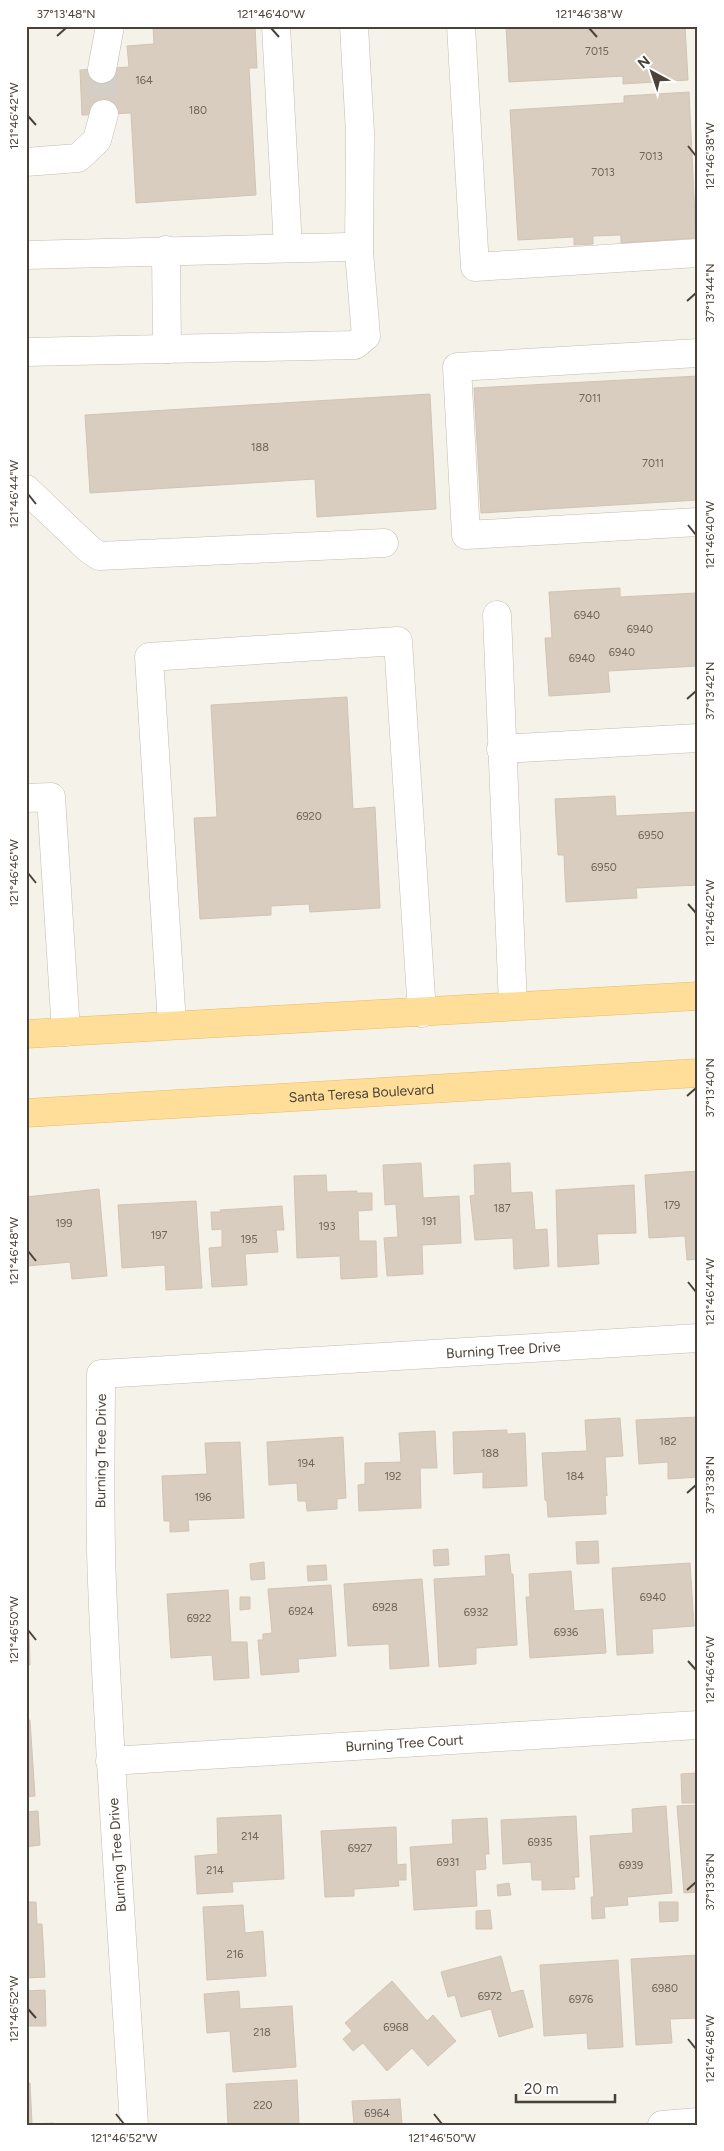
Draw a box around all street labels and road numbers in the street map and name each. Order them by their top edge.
street label: Santa Teresa Boulevard [288,1081,435,1106]
street label: Burning Tree Drive [446,1338,561,1362]
street label: Burning Tree Drive [92,1393,110,1508]
street label: Burning Tree Court [345,1731,464,1756]
street label: Burning Tree Drive [105,1797,130,1913]

